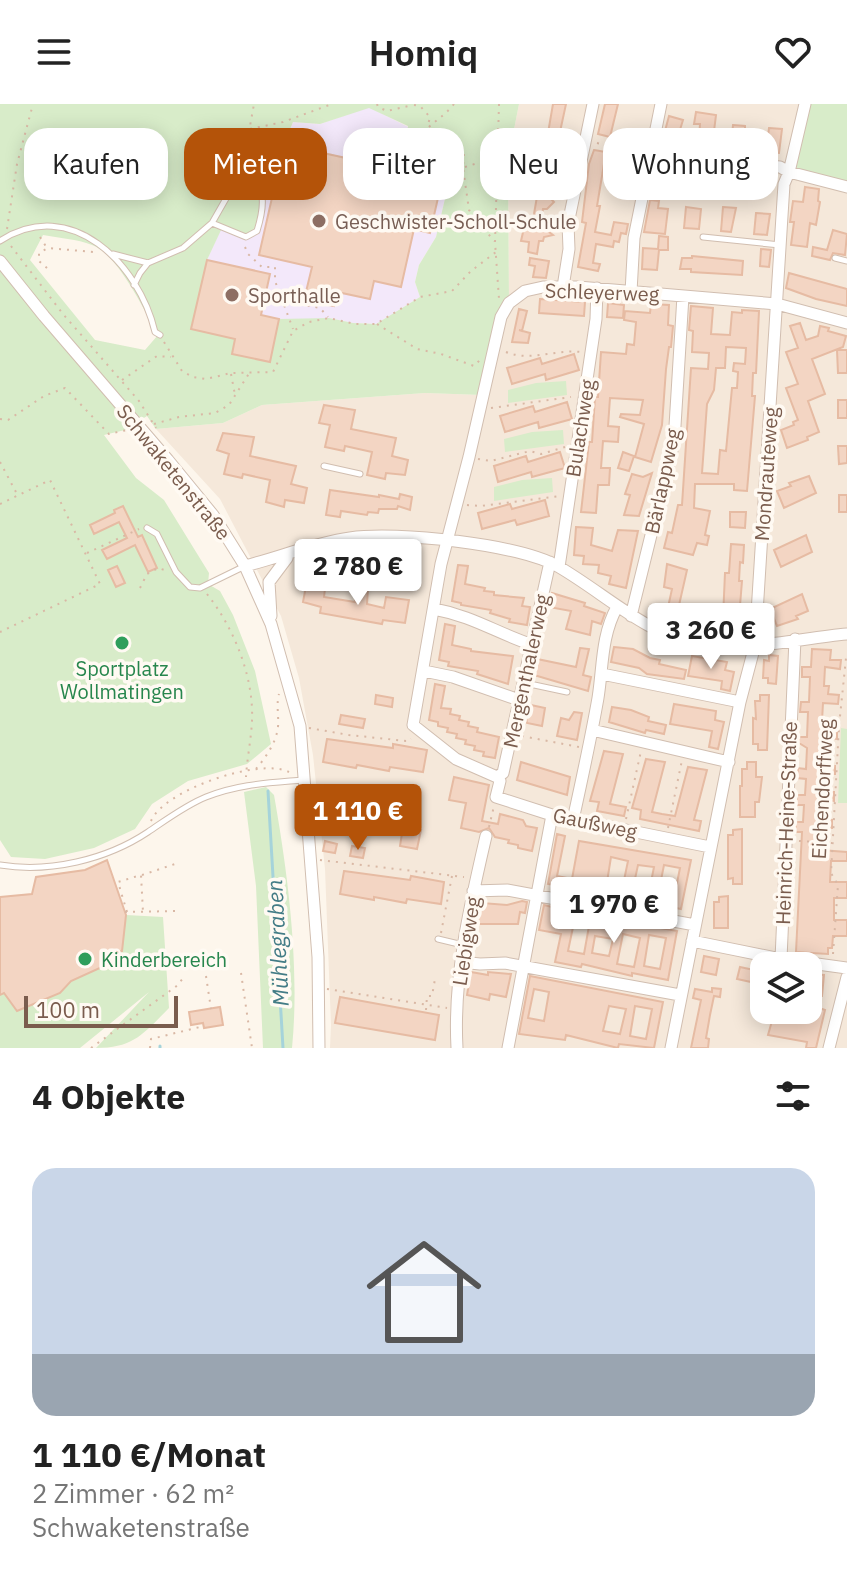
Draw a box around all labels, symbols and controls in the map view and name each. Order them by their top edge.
text: Homiq [369,29,478,76]
icon: menu [32,30,76,74]
icon: heart [771,30,815,74]
chip: Kaufen [24,128,168,200]
chip: Mieten [184,128,327,200]
chip: Filter [343,128,464,200]
chip: Neu [480,128,587,200]
chip: Wohnung [603,128,778,200]
place label: Geschwister-Scholl-Schule [335,208,577,235]
marker: Geschwister-Scholl-Schule [310,212,328,230]
street label: Schleyerweg [544,277,660,308]
place label: Sporthalle [248,282,341,309]
marker: Sporthalle [223,286,241,304]
street label: Bulachweg [559,377,601,479]
street label: Schwaketenstraße [111,398,237,546]
street label: Mondrauteweg [748,406,784,542]
street label: Bärlappweg [638,425,686,536]
pin: 2 780 € [284,539,432,607]
text: 2 780 € [313,548,403,582]
street label: Mergenthalerweg [497,591,556,750]
pin: 3 260 € [637,603,785,671]
text: 3 260 € [666,612,756,646]
marker: Sportplatz Wollmatingen [113,634,131,652]
place label: Sportplatz Wollmatingen [60,655,184,705]
street label: Eichendorffweg [805,718,839,860]
street label: Heinrich-Heine-Straße [769,721,803,925]
pin: 1 110 € [284,784,432,852]
text: 1 110 € [313,793,403,827]
street label: Gaußweg [550,801,640,845]
pin: 1 970 € [540,877,688,945]
water label: Mühlegraben [259,879,295,1007]
text: 1 970 € [569,886,659,920]
street label: Liebigweg [446,894,486,988]
place label: Kinderbereich [101,946,227,973]
marker: Kinderbereich [76,950,94,968]
map controls [750,952,822,1024]
button: layers [750,952,822,1024]
scale bar [24,992,178,1028]
text: 100 m [36,995,100,1024]
text: 4 Objekte [32,1074,185,1118]
icon: filters [771,1074,815,1118]
icon: home [352,1220,496,1364]
text: 1 110 €/Monat [32,1432,266,1476]
text: 2 Zimmer · 62 m² [32,1476,234,1510]
text: Schwaketenstraße [32,1510,250,1544]

